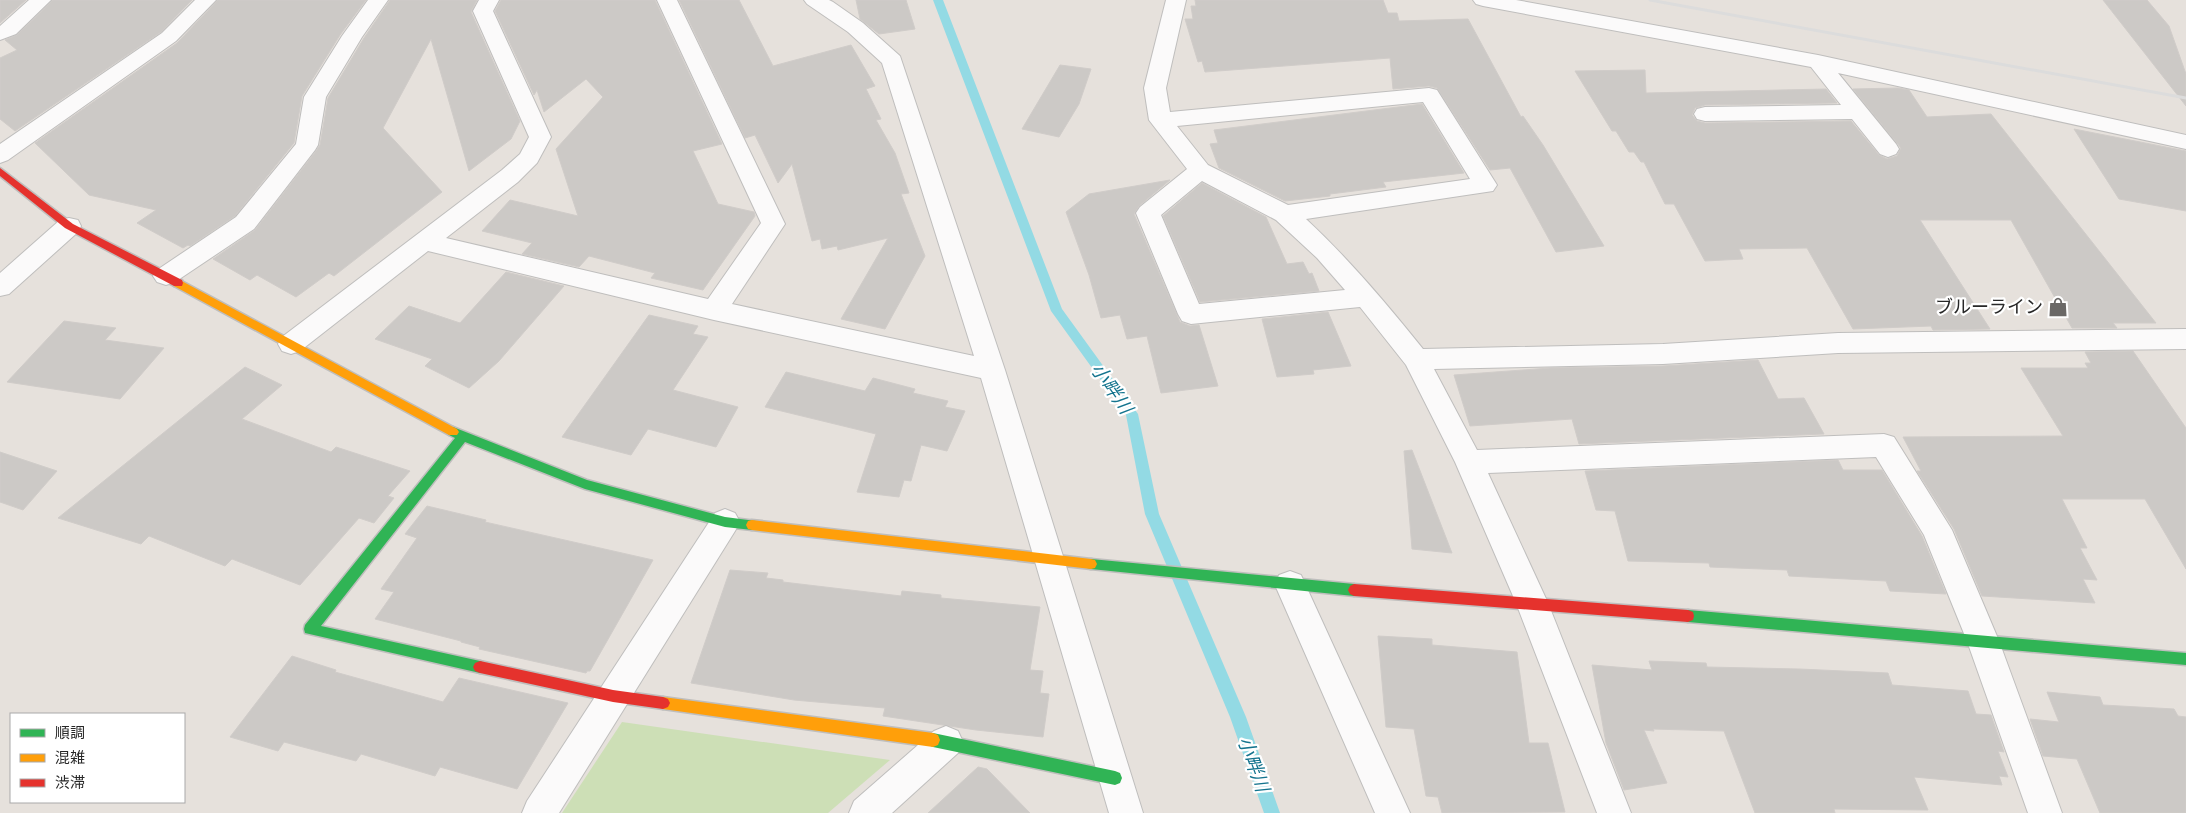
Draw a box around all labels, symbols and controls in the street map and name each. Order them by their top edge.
place label: ブルーライン [1935,295,2043,320]
shop icon: ブルーライン [2047,296,2069,318]
water label: 小畔川 [1083,358,1139,422]
legend [10,713,185,803]
text: 順調 [55,723,85,744]
water label: 小畔川 [1230,733,1276,798]
text: 混雑 [55,748,85,769]
text: 渋滞 [55,773,85,794]

